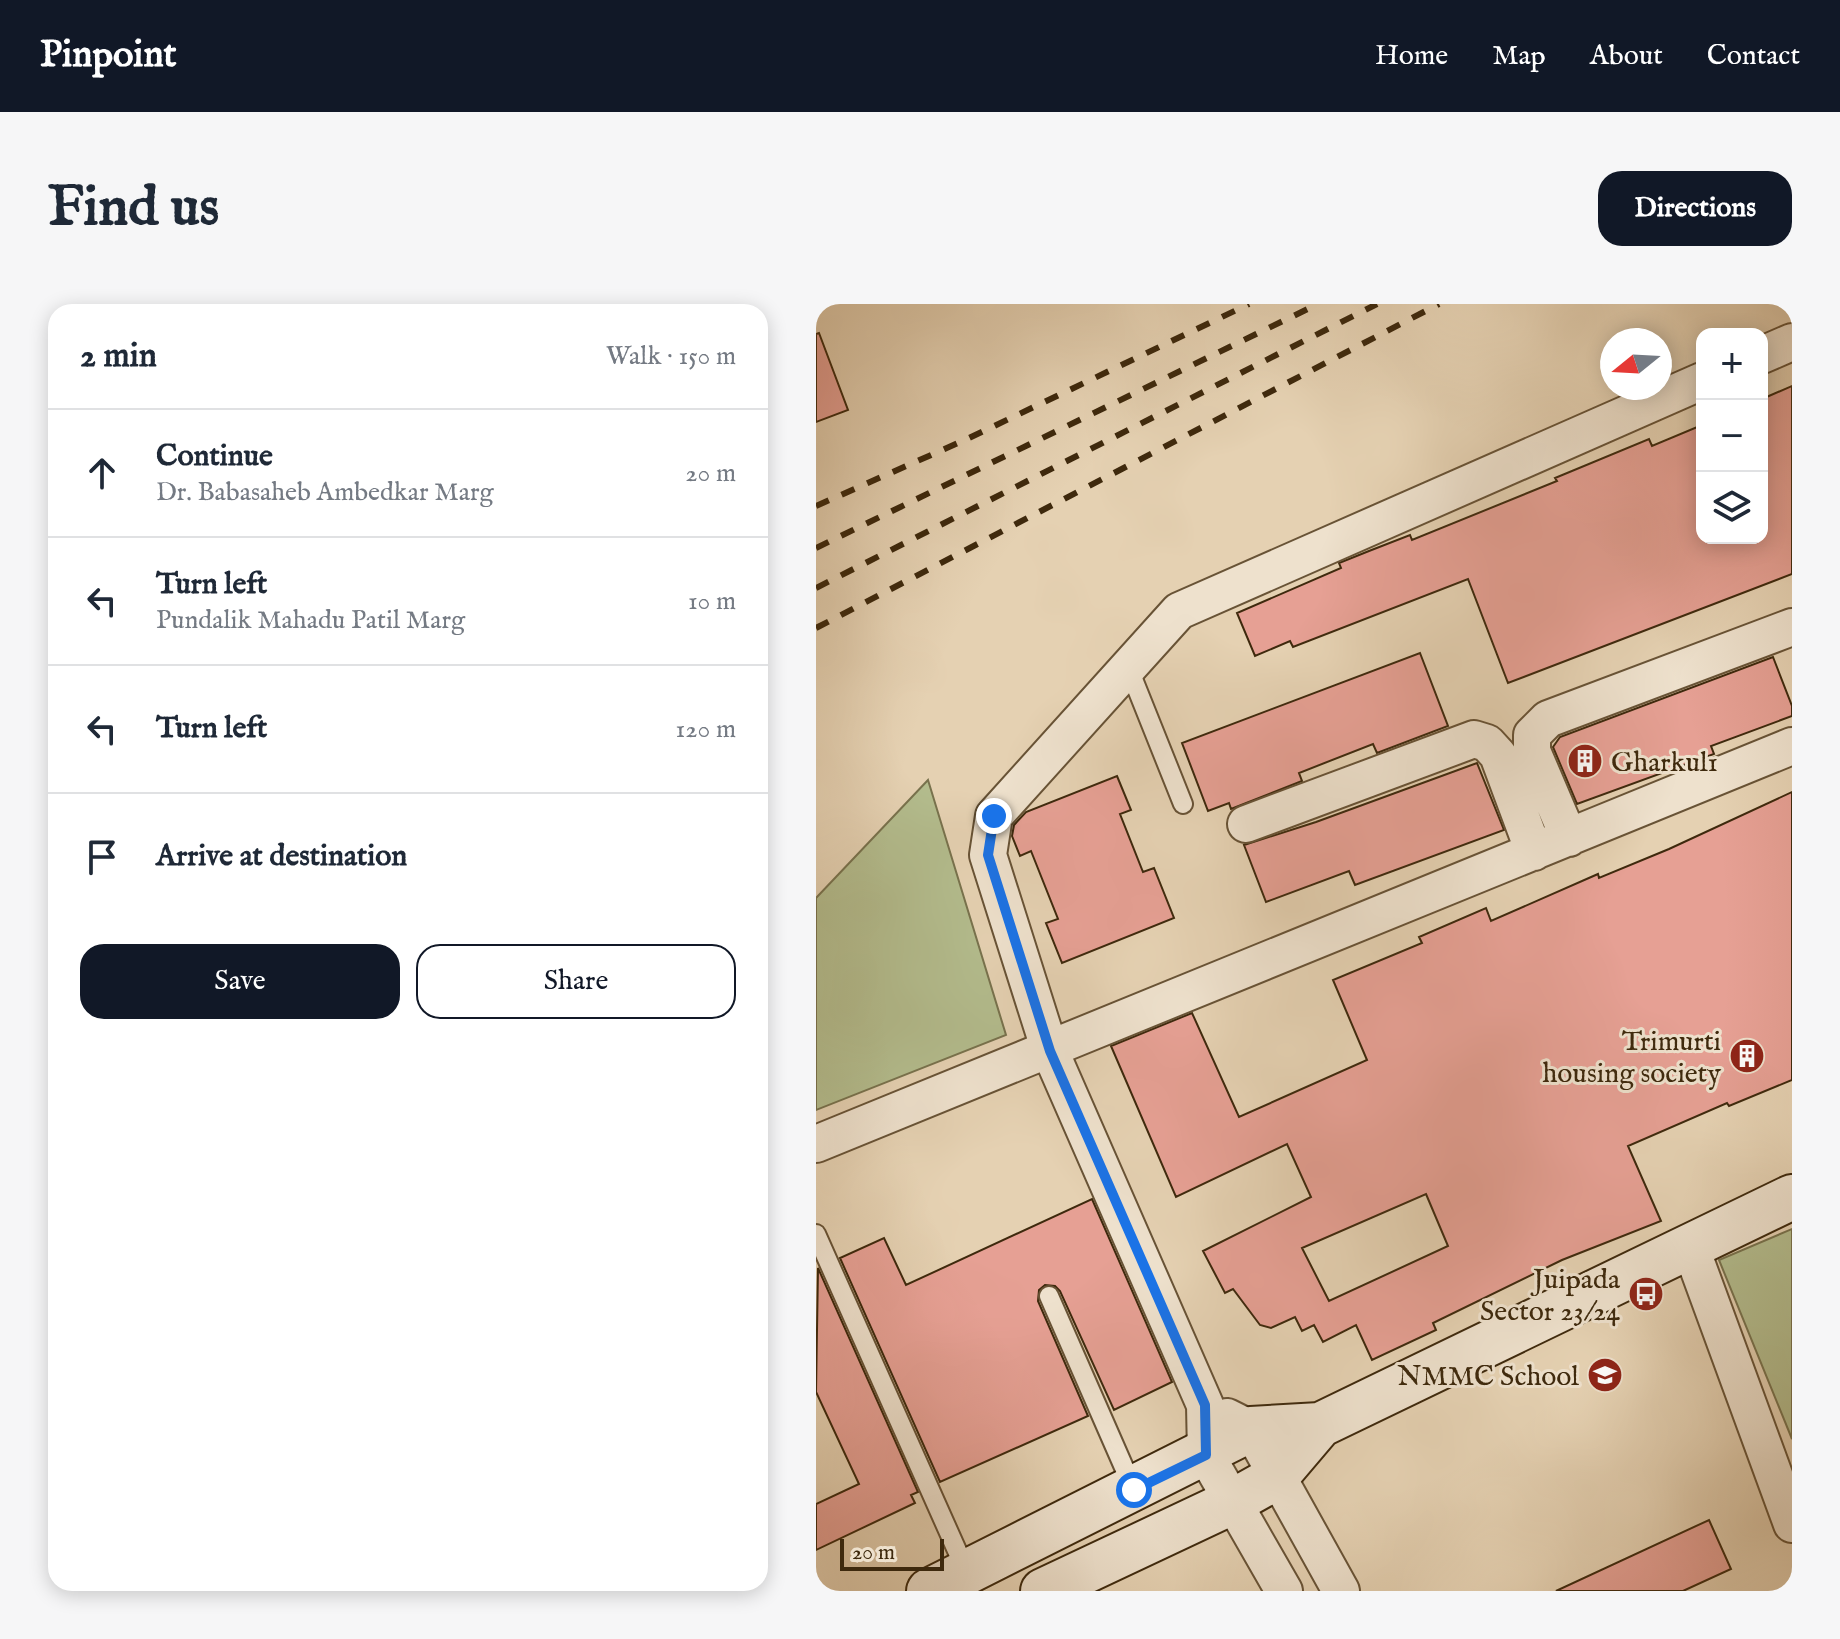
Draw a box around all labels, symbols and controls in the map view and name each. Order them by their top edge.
text: Pinpoint [40,32,177,80]
text: Home [1375,39,1448,74]
text: Map [1492,39,1546,74]
text: About [1590,39,1663,74]
text: Contact [1707,39,1800,74]
button: Directions [1598,171,1792,246]
text: Find us [48,173,219,244]
north arrow [1600,328,1672,400]
map controls [1696,328,1768,544]
button: + [1696,328,1768,400]
text: 2 min [80,335,157,378]
text: Walk · 150 m [606,340,736,373]
button: − [1696,400,1768,472]
text: Continue [156,438,273,476]
icon: ahead [80,451,124,495]
text: 20 m [685,457,736,490]
button: layers [1696,472,1768,544]
text: Dr. Babasaheb Ambedkar Marg [156,476,494,509]
text: Turn left [156,566,267,604]
icon: left [80,579,124,623]
text: 10 m [688,585,736,618]
text: Pundalik Mahadu Patil Marg [156,604,465,637]
icon: left [80,707,124,751]
text: Turn left [156,710,267,748]
text: 120 m [676,713,736,746]
building icon: Gharkul1 [1566,742,1604,780]
place label: Gharkul1 [1611,746,1718,781]
route end [976,798,1012,834]
icon: arrive [80,835,124,879]
text: Arrive at destination [156,838,407,876]
button: Save [80,944,400,1019]
button: Share [416,944,736,1019]
place label: Trimurti housing society [1543,1025,1721,1092]
building icon: Trimurti housing society [1728,1037,1766,1075]
place label: Juipada Sector 23/24 [1480,1263,1621,1330]
bus stop icon: Juipada Sector 23/24 [1627,1275,1665,1313]
school or university icon: NMMC School [1586,1356,1624,1394]
place label: NMMC School [1397,1360,1579,1395]
route start [1116,1472,1152,1508]
scale bar [840,1535,944,1571]
text: 20 m [852,1539,895,1567]

